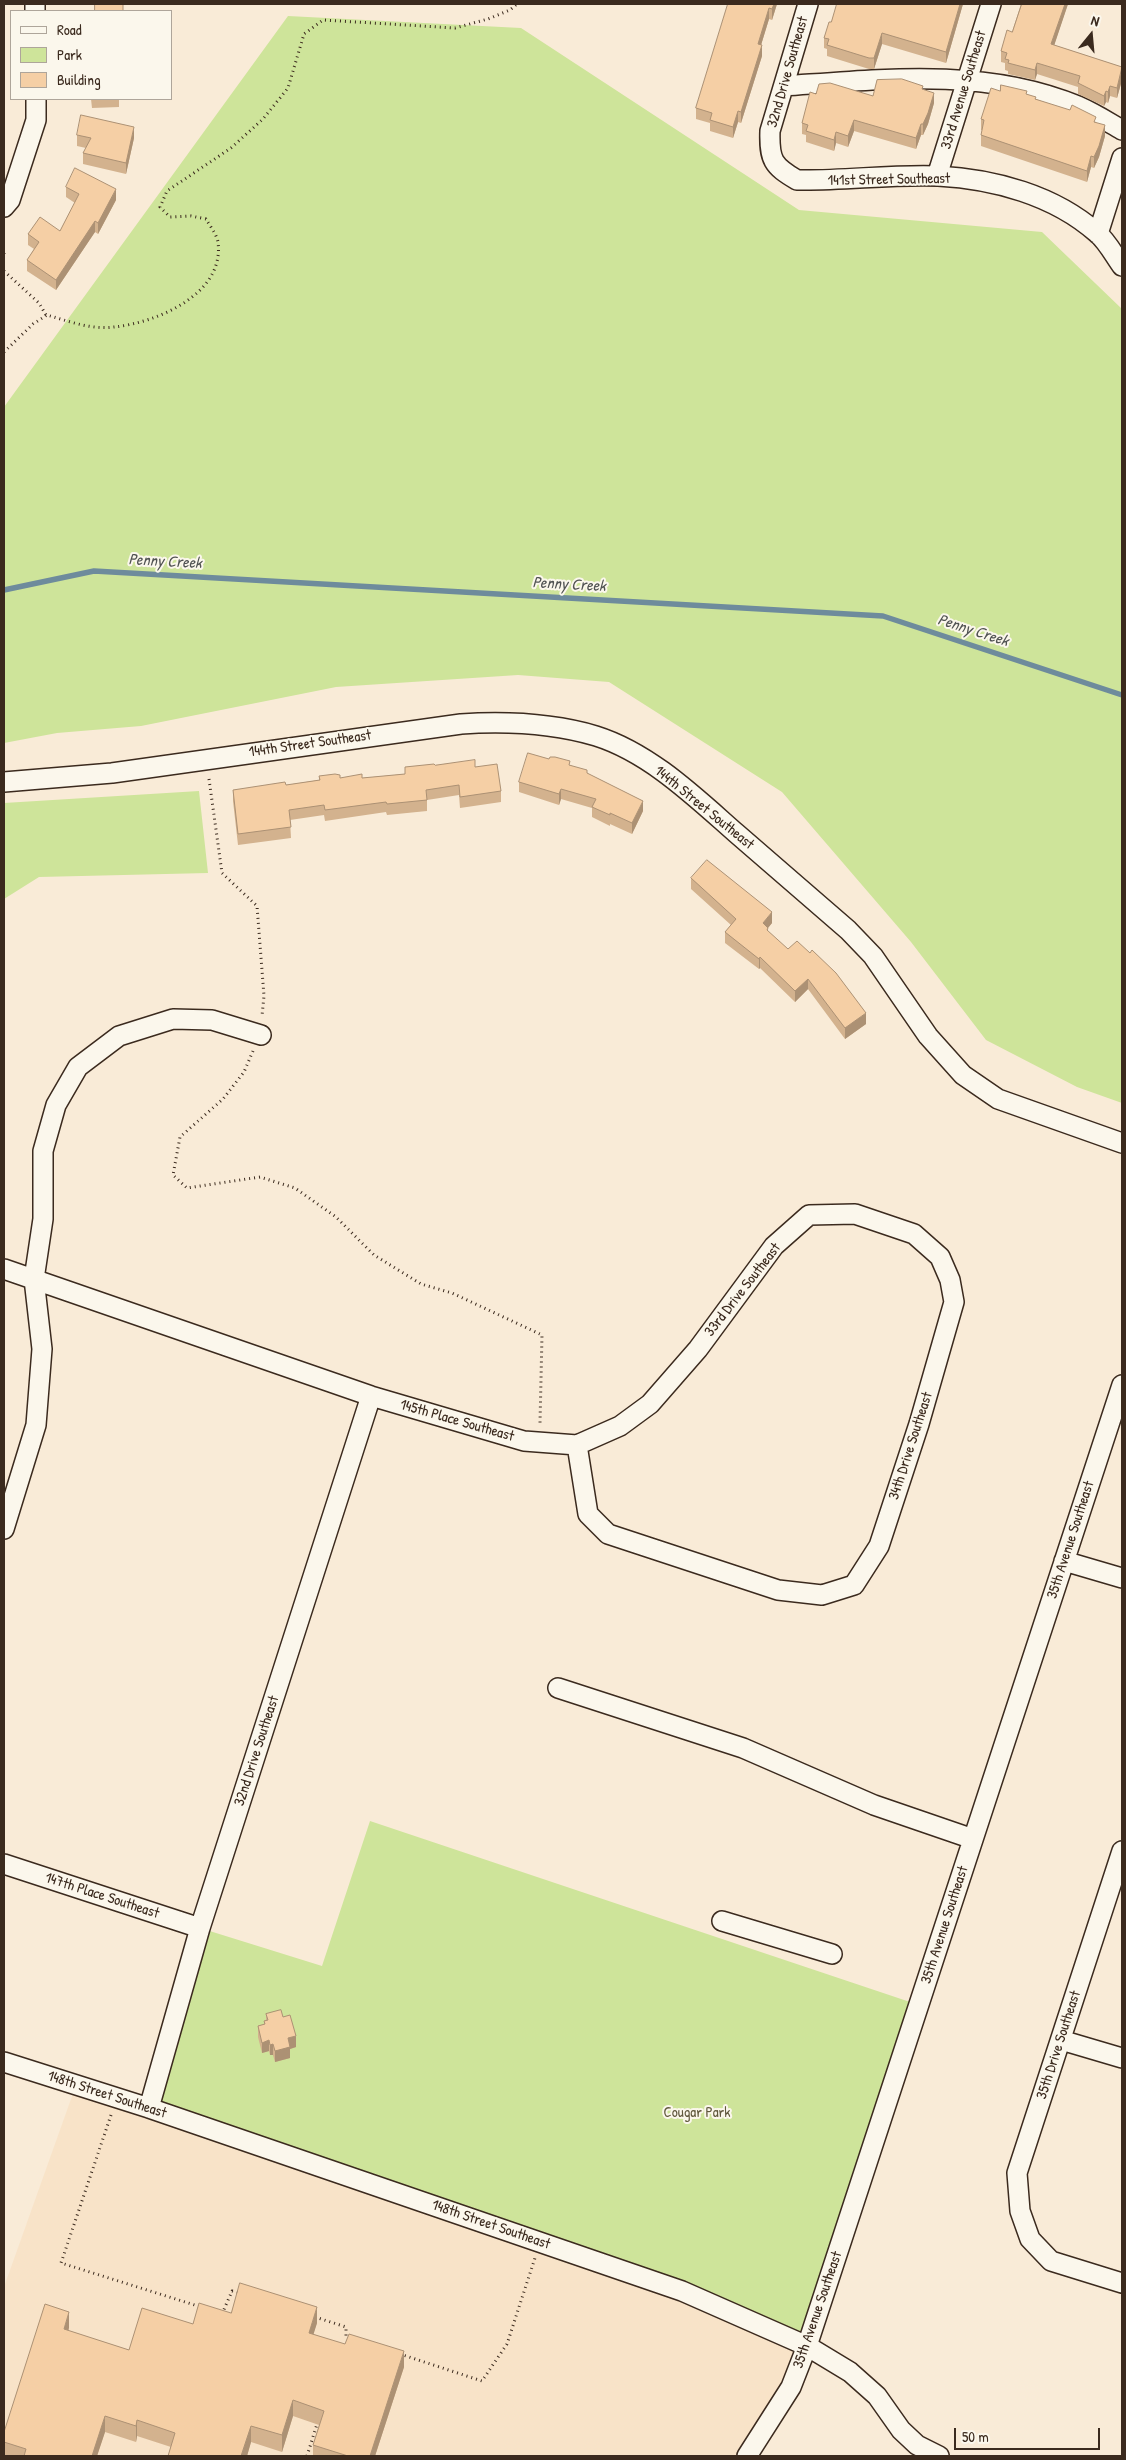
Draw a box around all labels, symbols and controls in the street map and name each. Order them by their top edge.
legend [10,10,172,100]
north arrow [1066,10,1116,60]
text: N [1089,10,1102,30]
street label: 32nd Drive Southeast [764,14,812,130]
text: Road [57,19,82,40]
street label: 33rd Avenue Southeast [937,28,991,152]
text: Park [57,44,82,65]
text: Building [57,69,101,90]
street label: 141st Street Southeast [828,170,950,190]
water label: Penny Creek [128,550,202,574]
water label: Penny Creek [532,573,606,597]
water label: Penny Creek [935,611,1011,651]
street label: 144th Street Southeast [248,727,372,761]
street label: 144th Street Southeast [650,762,758,854]
street label: 33rd Drive Southeast [701,1240,785,1340]
street label: 34th Drive Southeast [885,1390,937,1502]
street label: 145th Place Southeast [398,1396,516,1446]
street label: 35th Avenue Southeast [1043,1479,1099,1601]
street label: 32nd Drive Southeast [231,1694,283,1808]
street label: 35th Avenue Southeast [917,1864,973,1986]
street label: 147th Place Southeast [43,1869,161,1923]
street label: 35th Drive Southeast [1033,1989,1085,2101]
street label: 148th Street Southeast [45,2067,169,2123]
park label: Cougar Park [663,2104,731,2122]
street label: 148th Street Southeast [429,2196,553,2254]
street label: 35th Avenue Southeast [790,2249,846,2371]
scale bar [956,2418,1102,2450]
text: 50 m [962,2426,989,2447]

